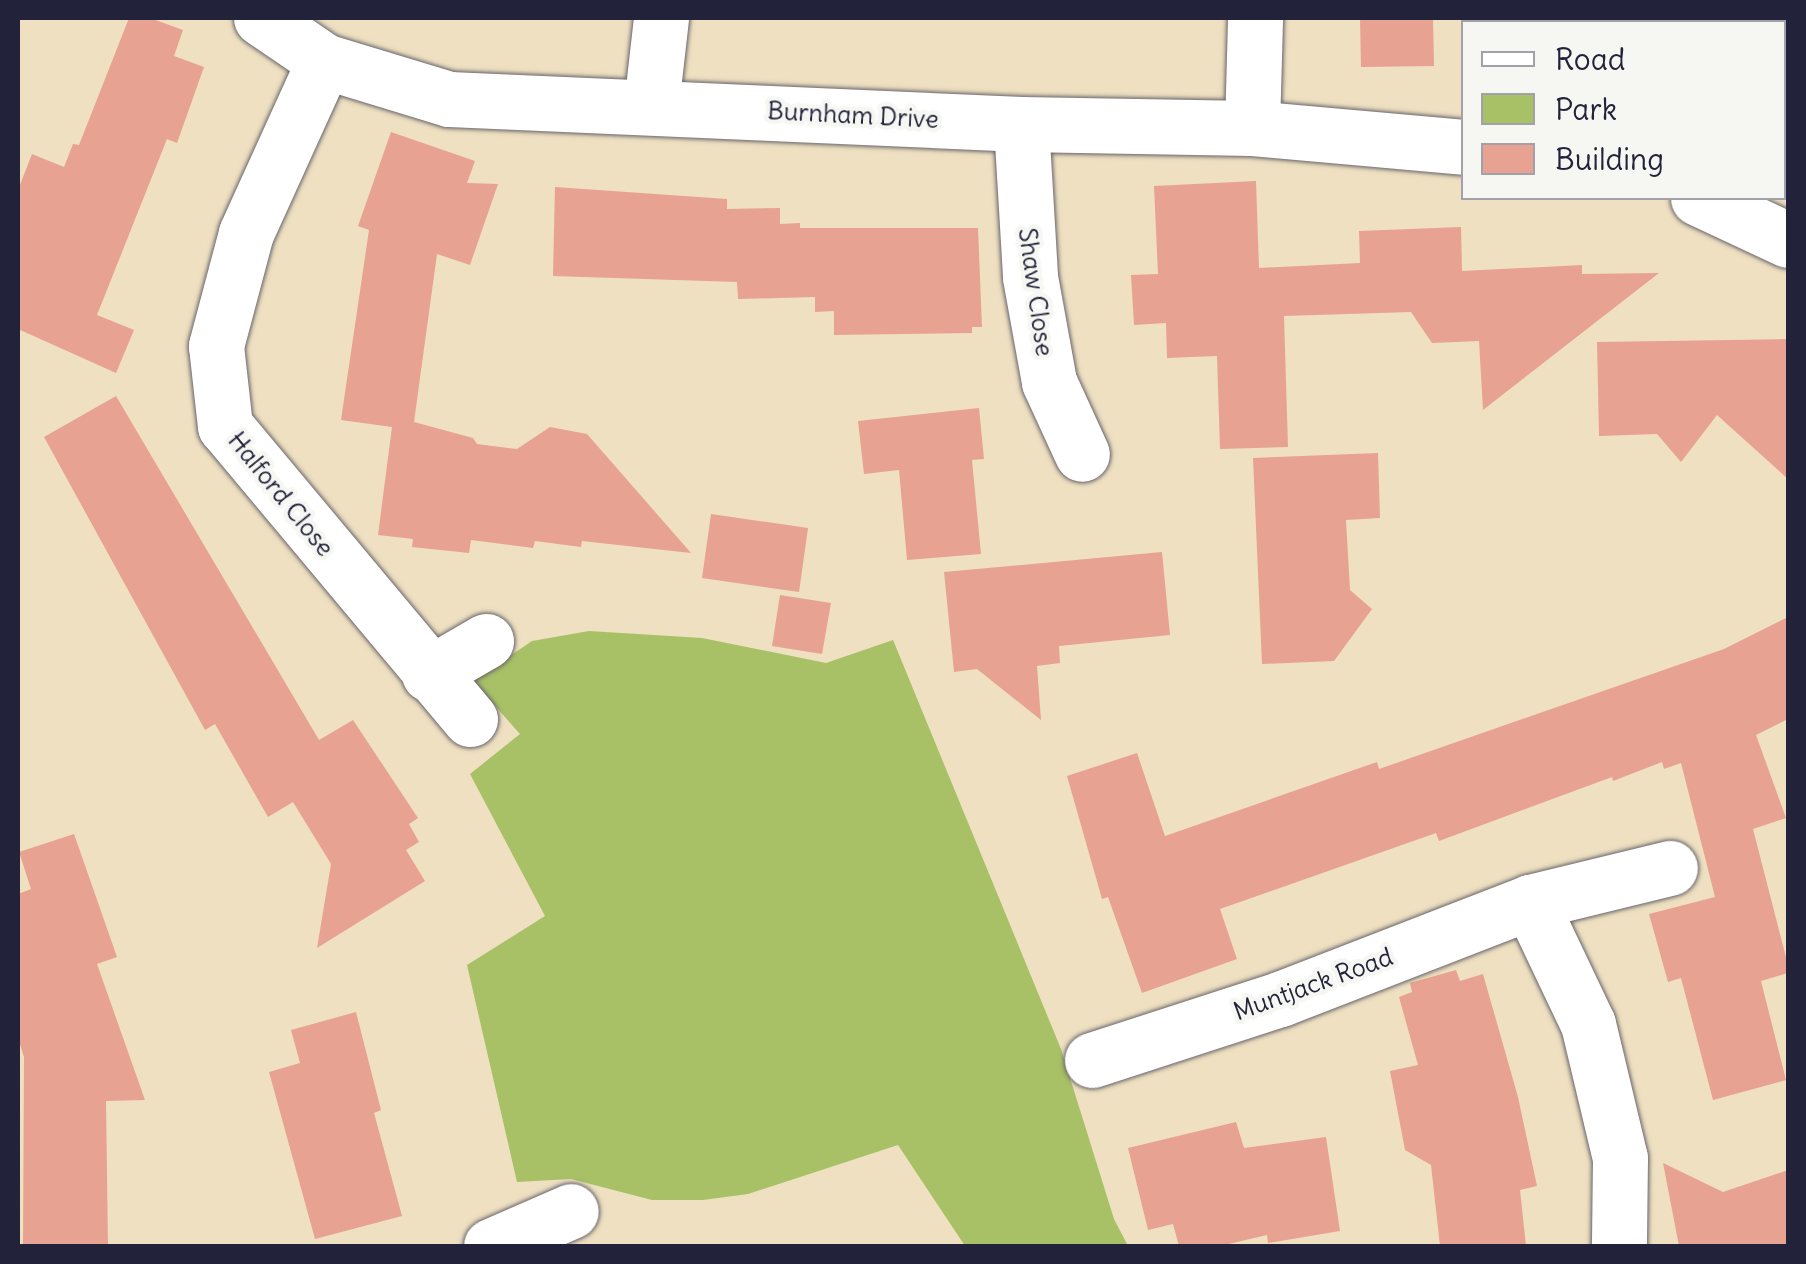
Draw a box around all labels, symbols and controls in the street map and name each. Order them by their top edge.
legend [1461,20,1786,200]
text: Road [1555,40,1625,78]
text: Park [1555,90,1617,128]
street label: Burnham Drive [767,96,939,134]
text: Building [1555,140,1664,178]
street label: Shaw Close [1012,226,1060,358]
street label: Halford Close [222,426,340,562]
street label: Muntjack Road [1229,941,1397,1027]

